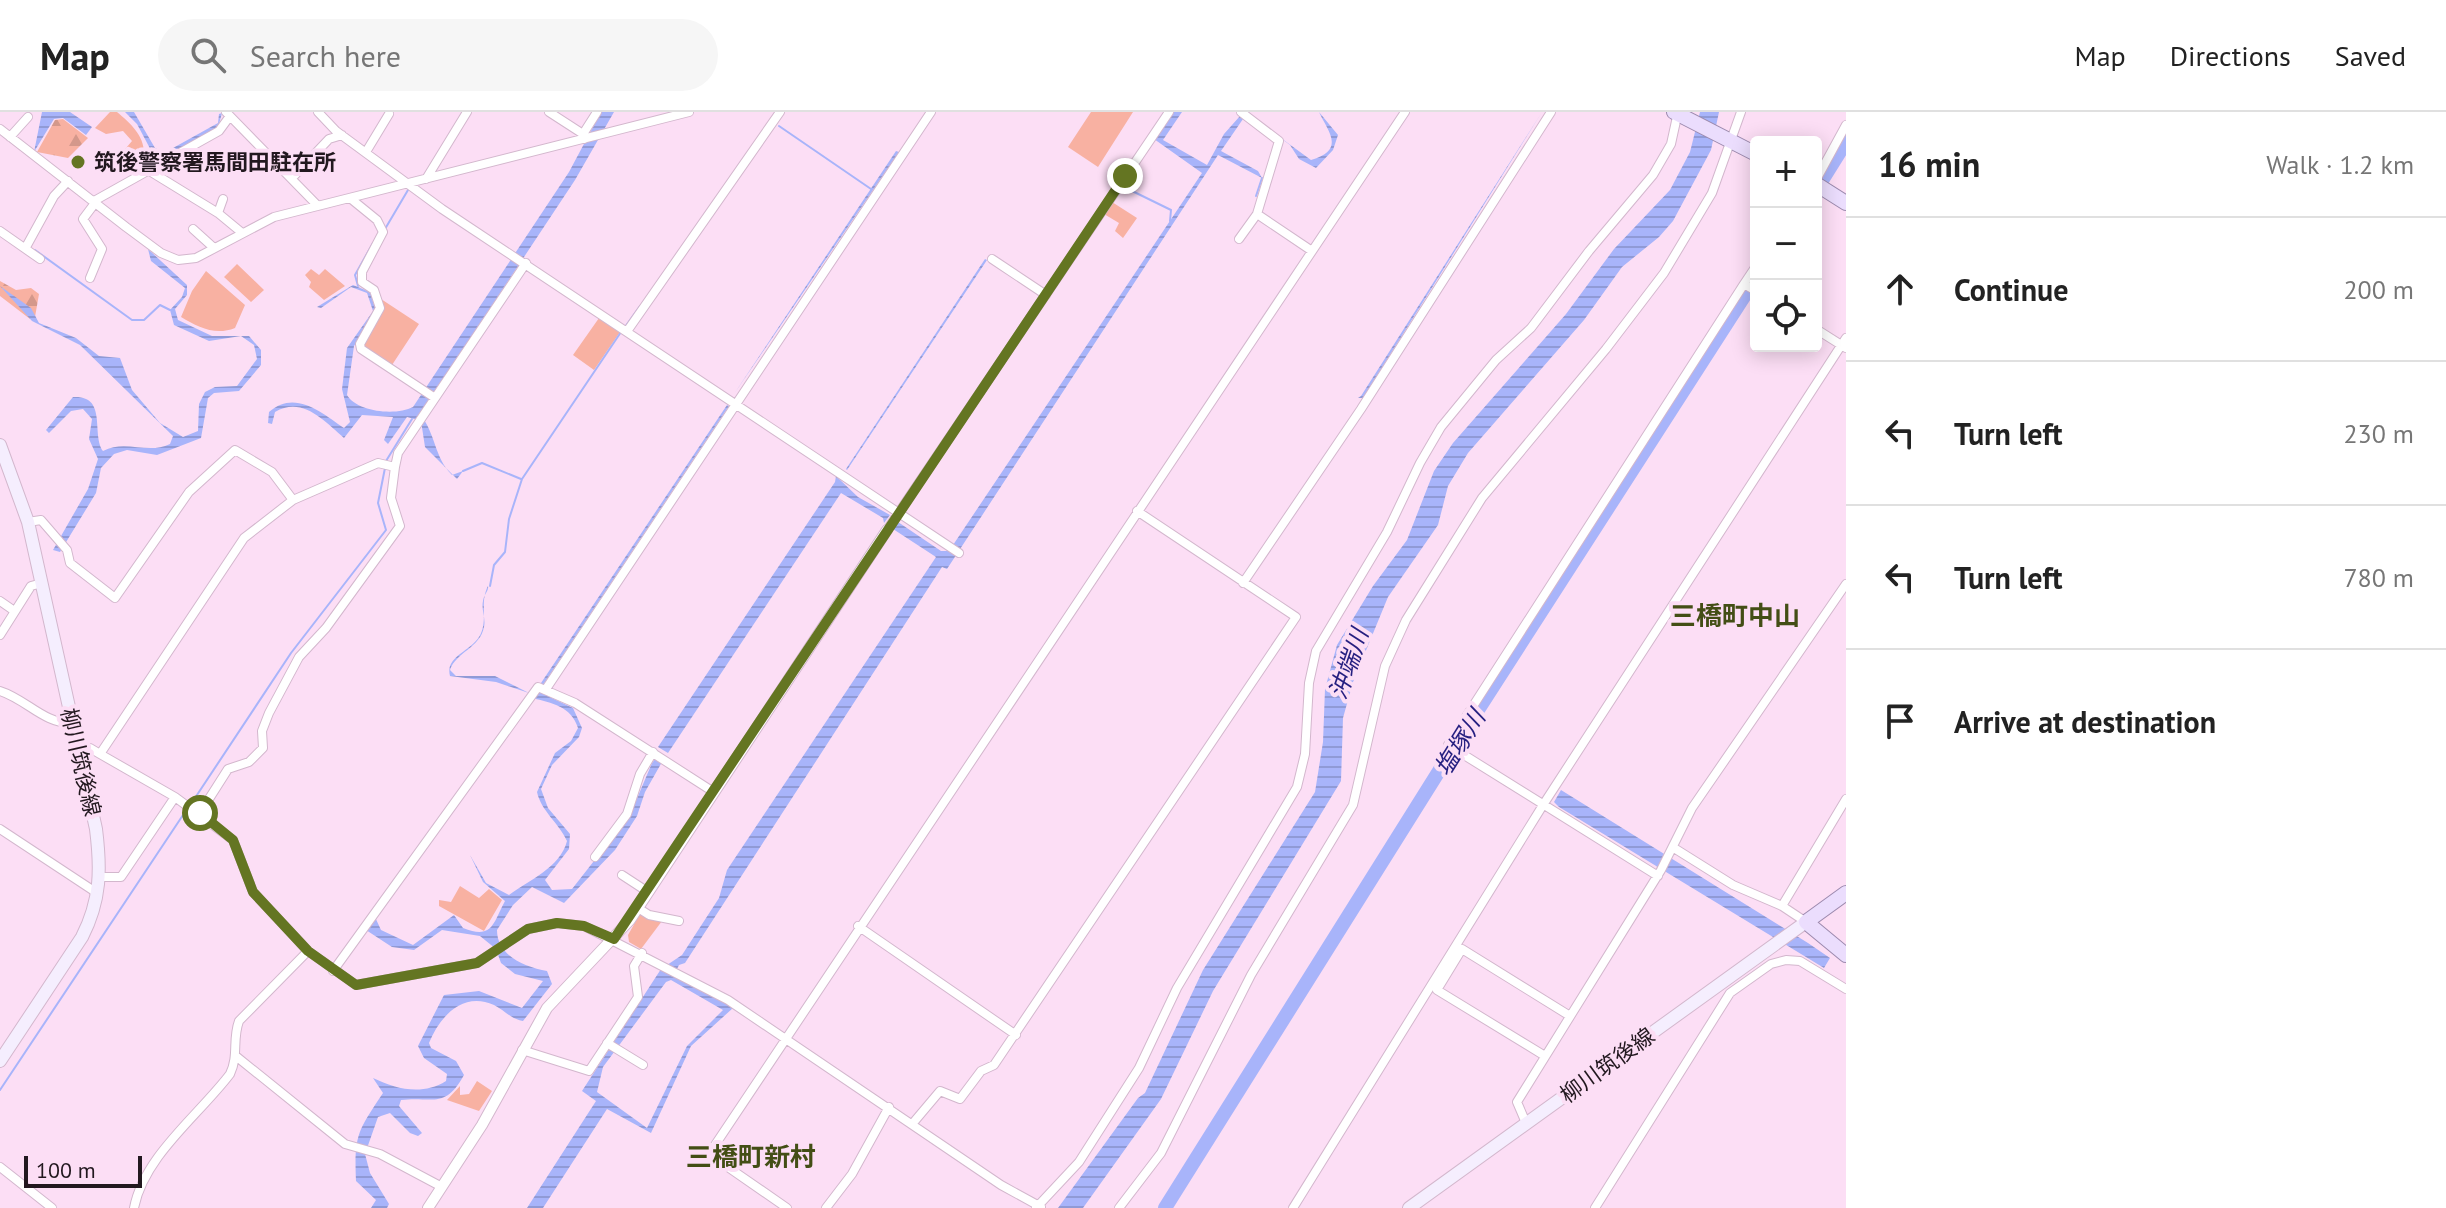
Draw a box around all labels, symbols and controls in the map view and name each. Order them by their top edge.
search box [158,19,718,91]
text: Map [40,31,110,80]
icon: search [186,33,230,77]
text: Search here [250,36,401,75]
text: Map [2075,37,2126,74]
text: Directions [2170,37,2291,74]
text: Saved [2335,37,2406,74]
map controls [1750,136,1822,352]
button: + [1750,136,1822,208]
text: 16 min [1878,142,1980,186]
place label: 筑後警察署馬間田駐在所 [94,148,336,176]
text: Walk · 1.2 km [2266,148,2414,181]
marker: 筑後警察署馬間田駐在所 [69,153,87,171]
route end [1107,158,1143,194]
button: − [1750,208,1822,280]
icon: ahead [1878,267,1922,311]
text: Continue [1954,270,2068,309]
text: 200 m [2343,273,2414,306]
button: locate [1750,280,1822,352]
icon: left [1878,411,1922,455]
text: Turn left [1954,414,2062,453]
text: 230 m [2343,417,2414,450]
icon: left [1878,555,1922,599]
text: Turn left [1954,558,2062,597]
text: 780 m [2343,561,2414,594]
district label: 三橋町中山 [1670,599,1800,632]
water label: 沖端川 [1322,622,1376,703]
icon: arrive [1878,699,1922,743]
water label: 塩塚川 [1427,701,1493,781]
text: Arrive at destination [1954,702,2216,741]
street label: 柳川筑後線 [55,705,107,819]
route start [182,795,218,831]
street label: 柳川筑後線 [1554,1021,1660,1109]
district label: 三橋町新村 [686,1140,816,1173]
scale bar [24,1152,142,1188]
text: 100 m [36,1156,96,1184]

